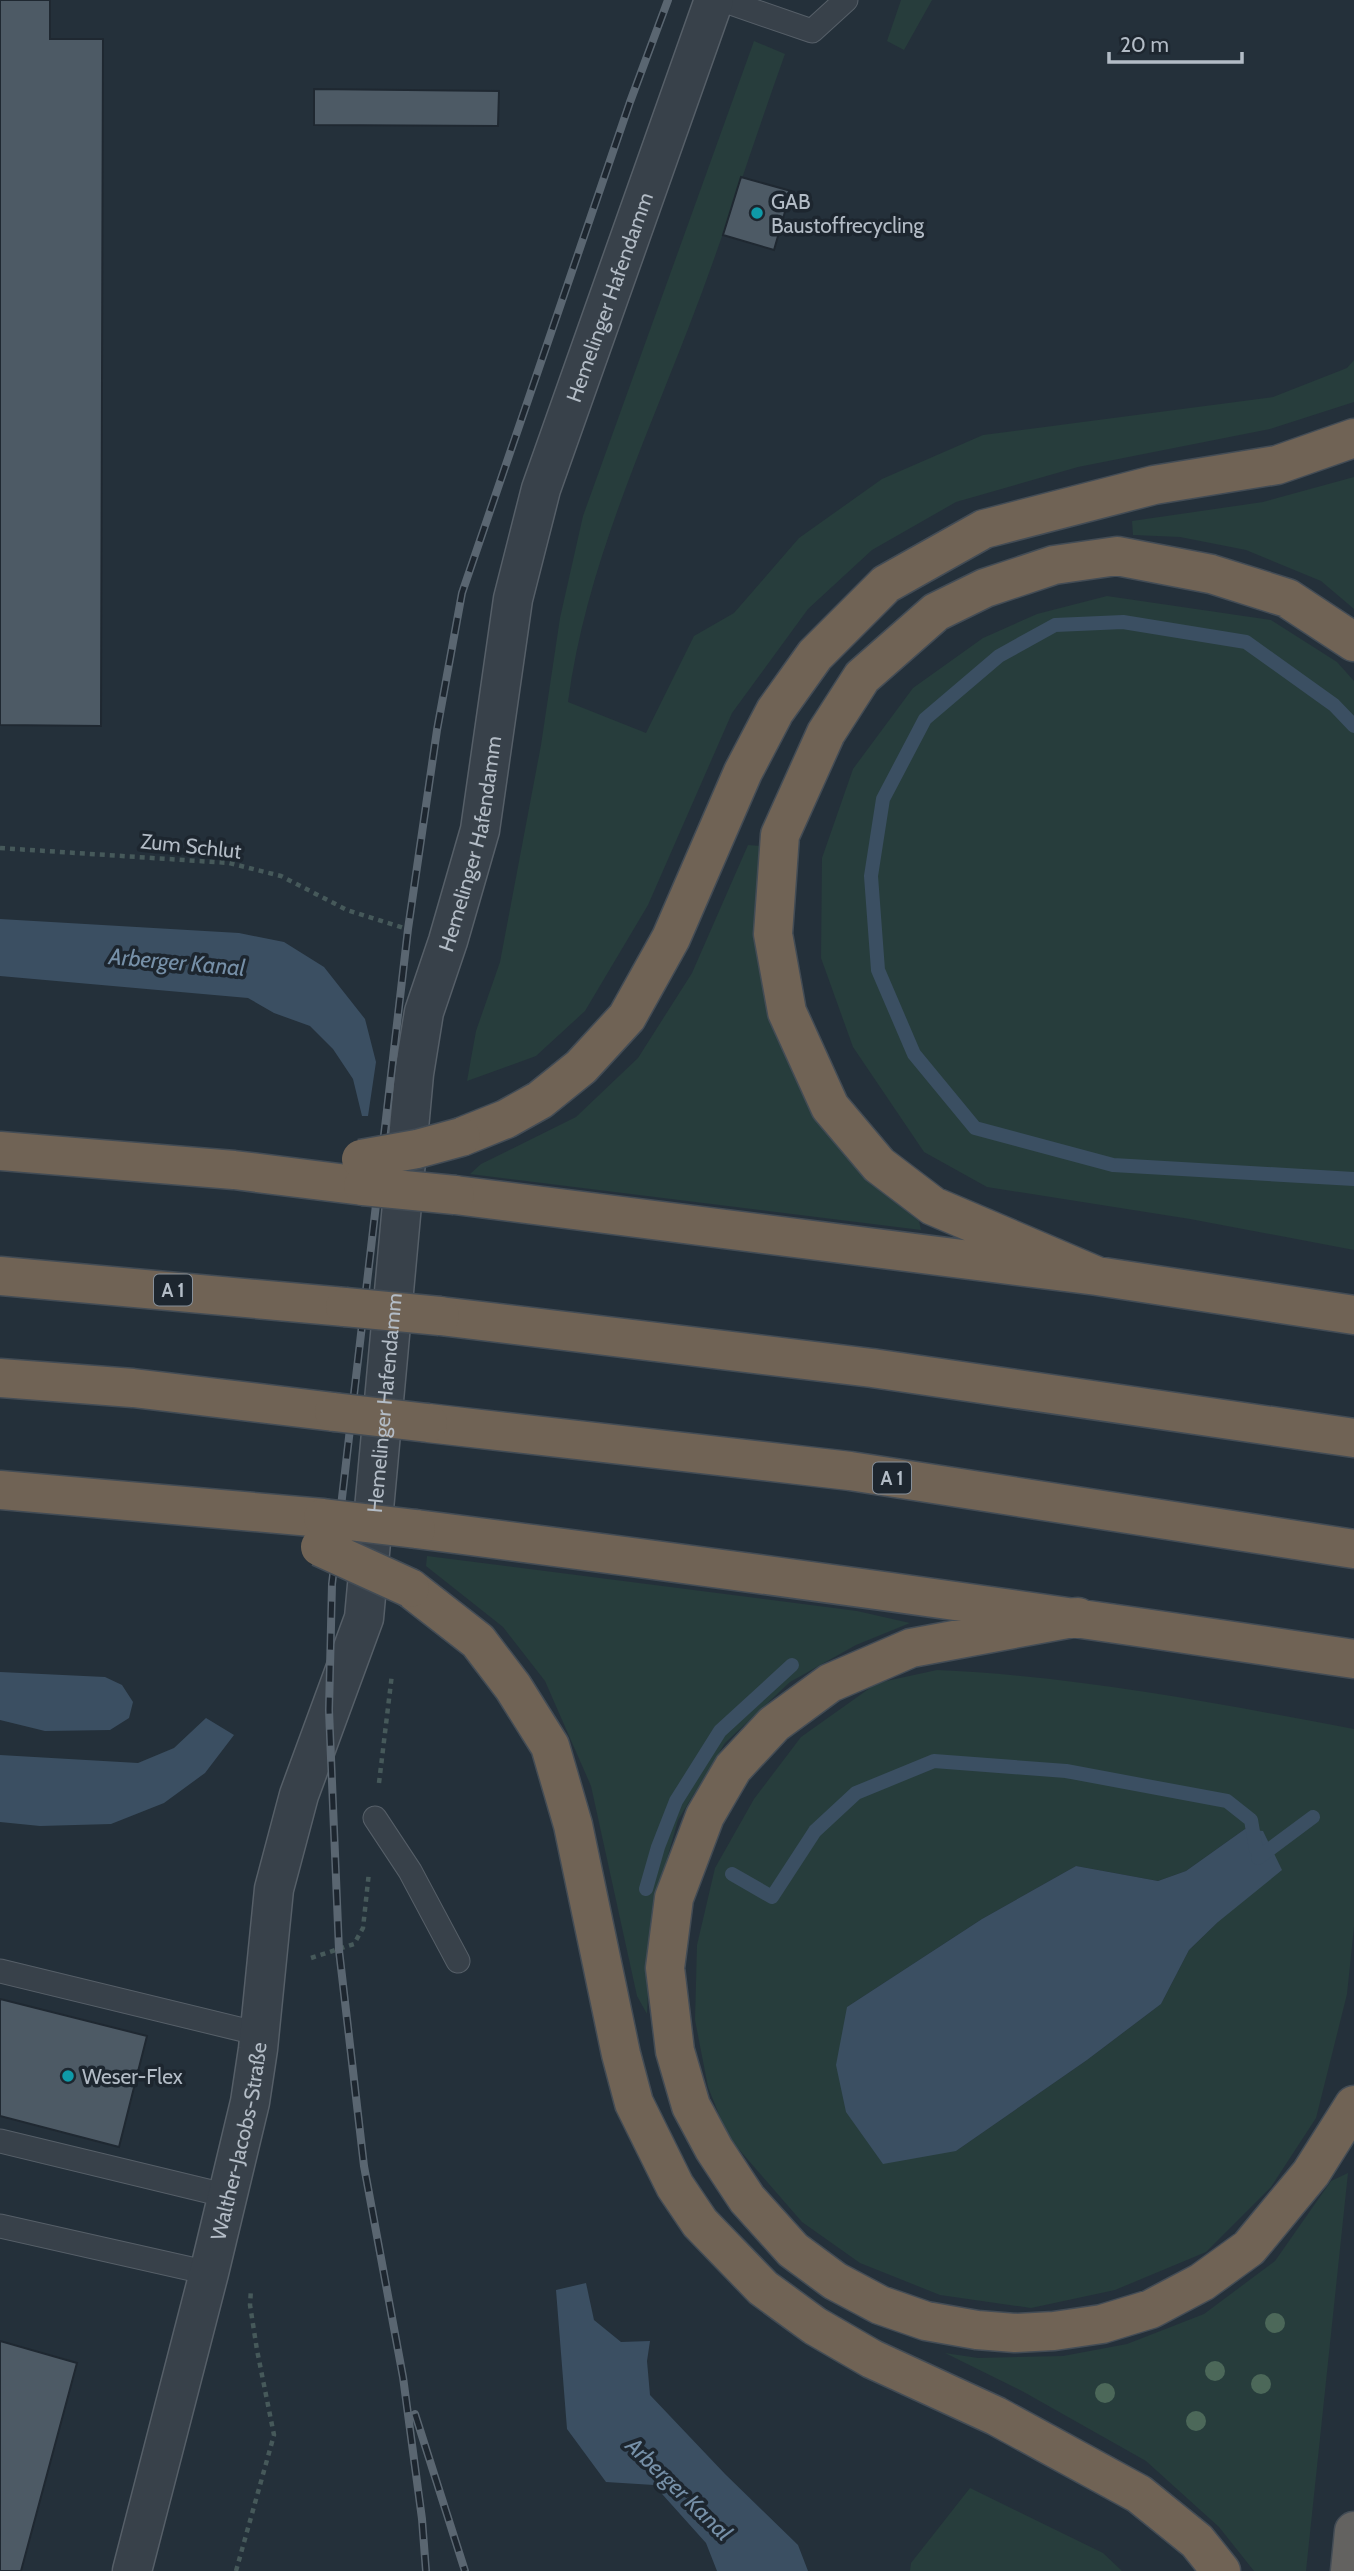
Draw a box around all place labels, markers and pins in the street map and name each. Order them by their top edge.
place label: GAB Baustoffrecycling [771,189,924,238]
marker: GAB Baustoffrecycling [749,205,765,221]
place label: Weser-Flex [82,2064,183,2089]
marker: Weser-Flex [60,2068,76,2084]

